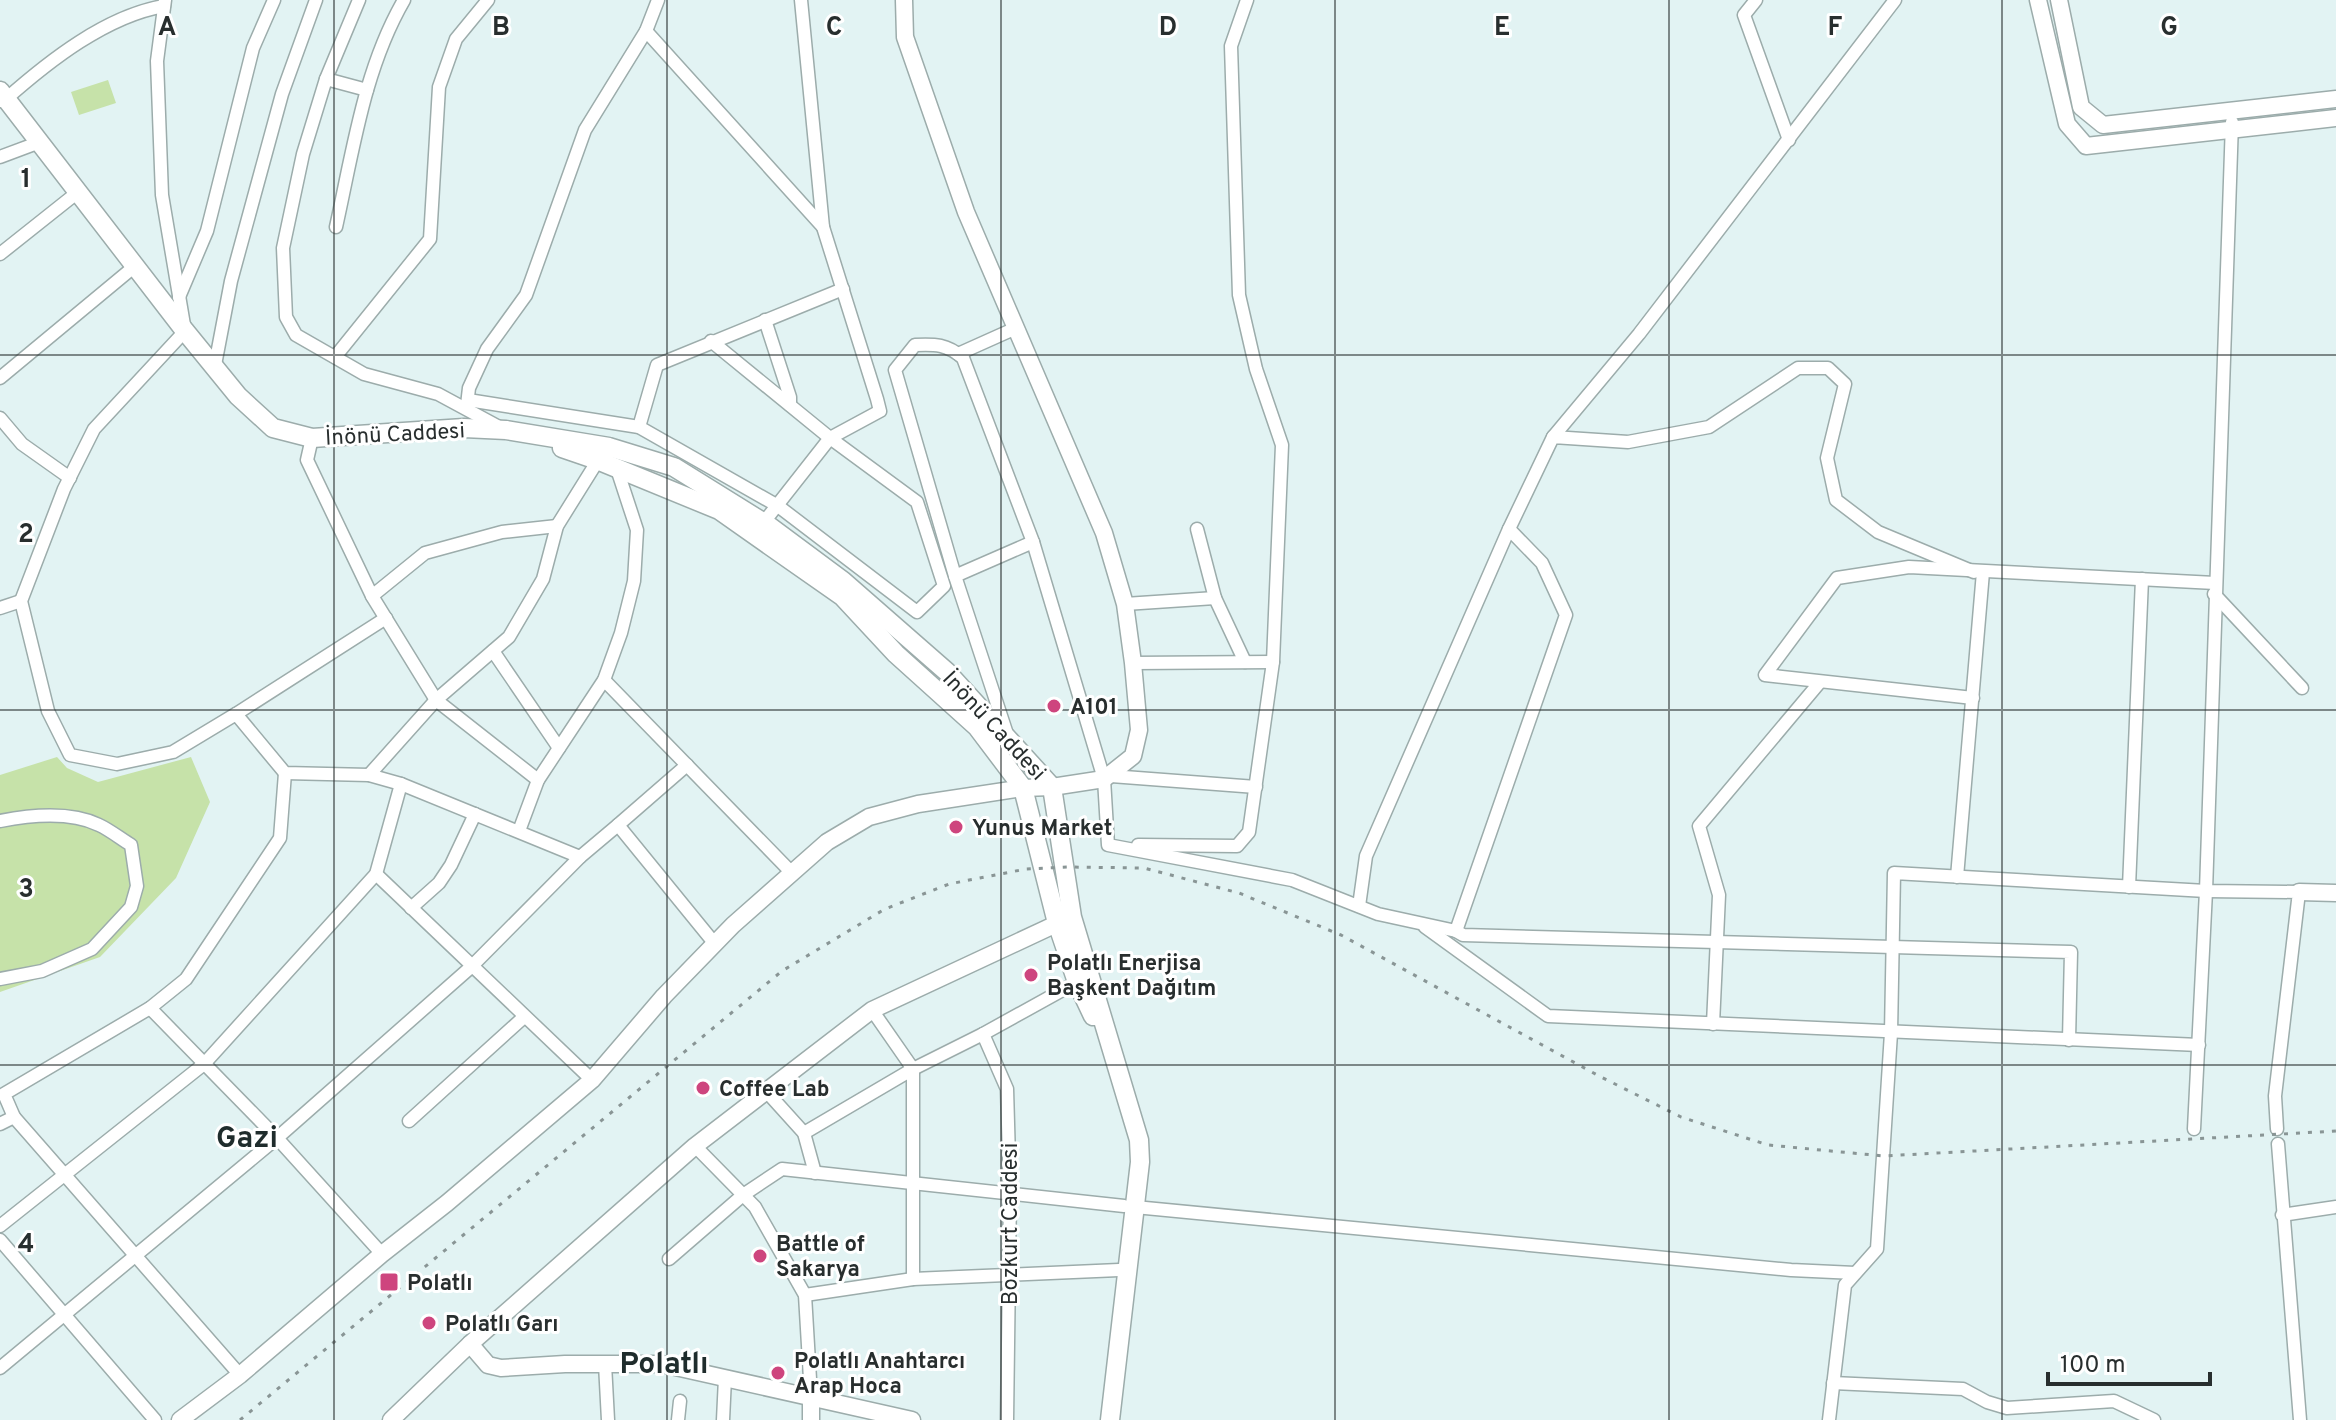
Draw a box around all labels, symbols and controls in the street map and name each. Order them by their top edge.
text: A [158,12,176,45]
text: B [492,12,510,45]
text: C [826,12,842,45]
text: D [1159,12,1177,45]
text: E [1494,12,1510,45]
text: F [1828,12,1843,45]
text: G [2160,12,2178,45]
text: 1 [21,164,31,197]
street label: İnönü Caddesi [324,416,466,453]
text: 2 [18,519,34,552]
street label: İnönü Caddesi [936,665,1052,787]
place label: A101 [1070,695,1118,722]
marker: A101 [1045,697,1063,715]
place label: Yunus Market [972,816,1112,843]
marker: Yunus Market [947,818,965,836]
text: 3 [18,874,34,907]
place label: Polatlı Enerjisa Başkent Dağıtım [1047,951,1216,1003]
marker: Polatlı Enerjisa Başkent Dağıtım [1022,966,1040,984]
place label: Coffee Lab [719,1077,829,1104]
marker: Coffee Lab [694,1079,712,1097]
district label: Gazi [216,1121,278,1158]
street label: Bozkurt Caddesi [998,1143,1025,1305]
text: 4 [18,1229,34,1262]
place label: Battle of Sakarya [776,1232,865,1284]
marker: Battle of Sakarya [751,1247,769,1265]
marker: Polatlı [378,1271,400,1293]
place label: Polatlı [407,1271,472,1298]
place label: Polatlı Garı [445,1312,558,1339]
marker: Polatlı Garı [420,1314,438,1332]
scale bar [2048,1336,2210,1386]
district label: Polatlı [619,1347,709,1384]
place label: Polatlı Anahtarcı Arap Hoca [794,1349,965,1401]
text: 100 m [2060,1351,2126,1381]
marker: Polatlı Anahtarcı Arap Hoca [769,1364,787,1382]

